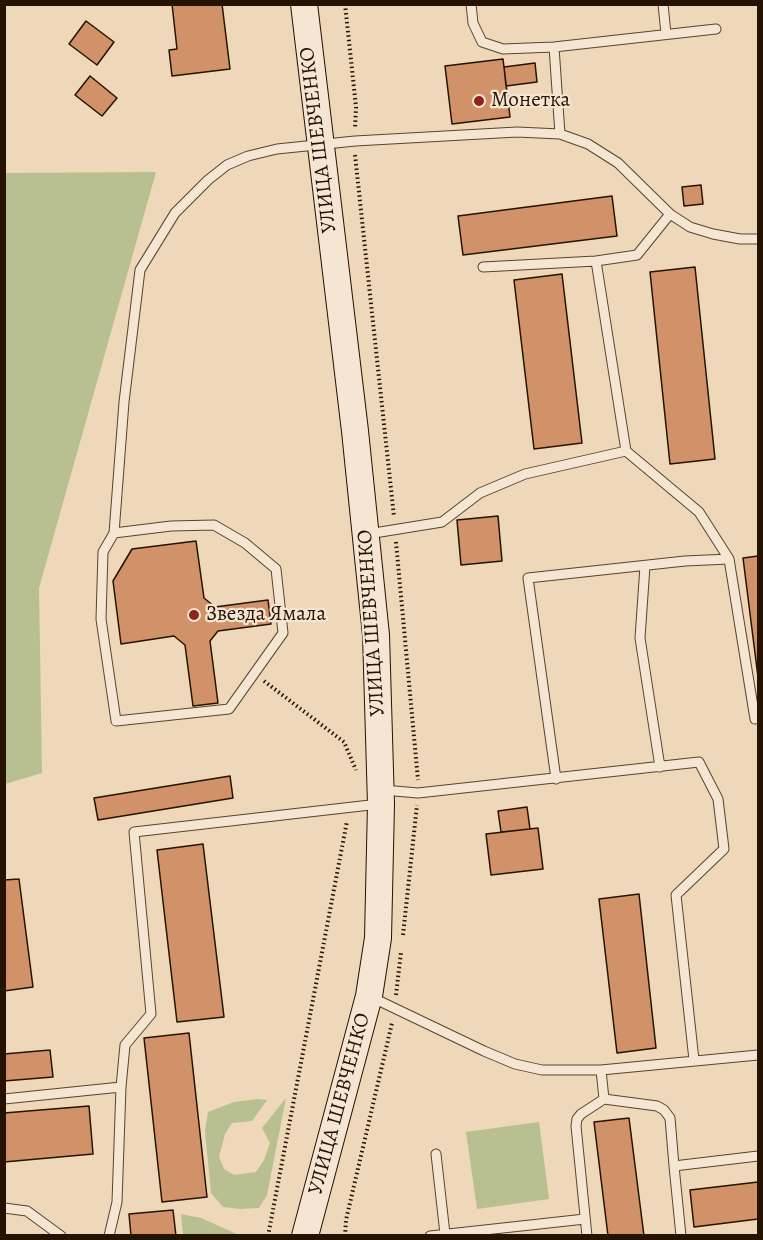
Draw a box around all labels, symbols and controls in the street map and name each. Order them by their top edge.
street label: УЛИЦА ШЕВЧЕНКО [295,45,343,235]
place label: Монетка [491,88,570,114]
marker: Монетка [472,94,486,108]
street label: УЛИЦА ШЕВЧЕНКО [353,529,391,717]
place label: Звезда Ямала [206,602,326,628]
marker: Звезда Ямала [187,608,201,622]
street label: УЛИЦА ШЕВЧЕНКО [304,1010,376,1198]

